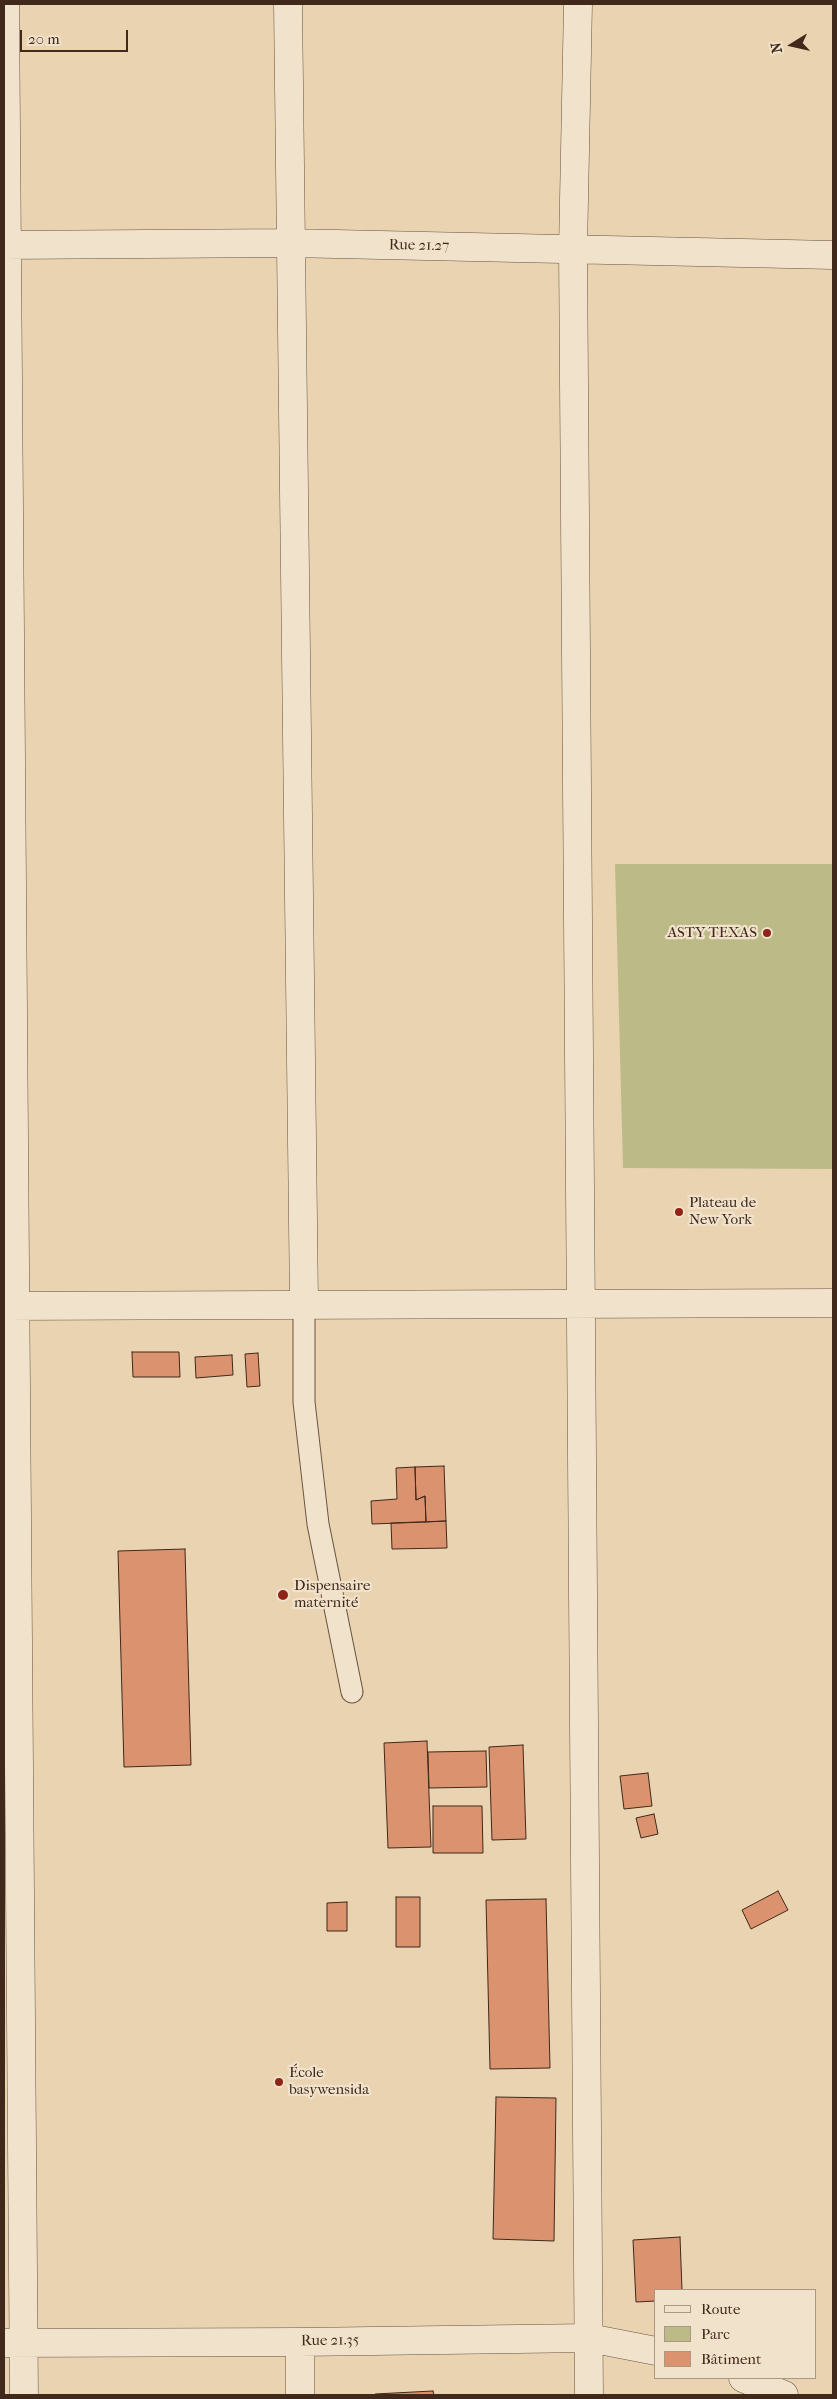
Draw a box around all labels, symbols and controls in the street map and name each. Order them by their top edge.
scale bar [22,20,130,52]
north arrow [767,20,817,70]
text: 20 m [28,30,60,48]
text: N [767,41,786,54]
street label: Rue 21.27 [389,236,449,256]
place label: ASTY TEXAS [667,924,757,942]
marker: ASTY TEXAS [761,927,773,939]
place label: Plateau de New York [689,1194,756,1229]
marker: Plateau de New York [673,1206,685,1218]
place label: Dispensaire maternité [294,1577,370,1612]
marker: Dispensaire maternité [276,1588,290,1602]
place label: École basywensida [289,2064,369,2099]
marker: École basywensida [273,2076,285,2088]
legend [654,2289,817,2379]
text: Route [701,2300,740,2318]
text: Parc [701,2325,730,2343]
street label: Rue 21.35 [301,2331,359,2351]
text: Bâtiment [701,2350,761,2368]

